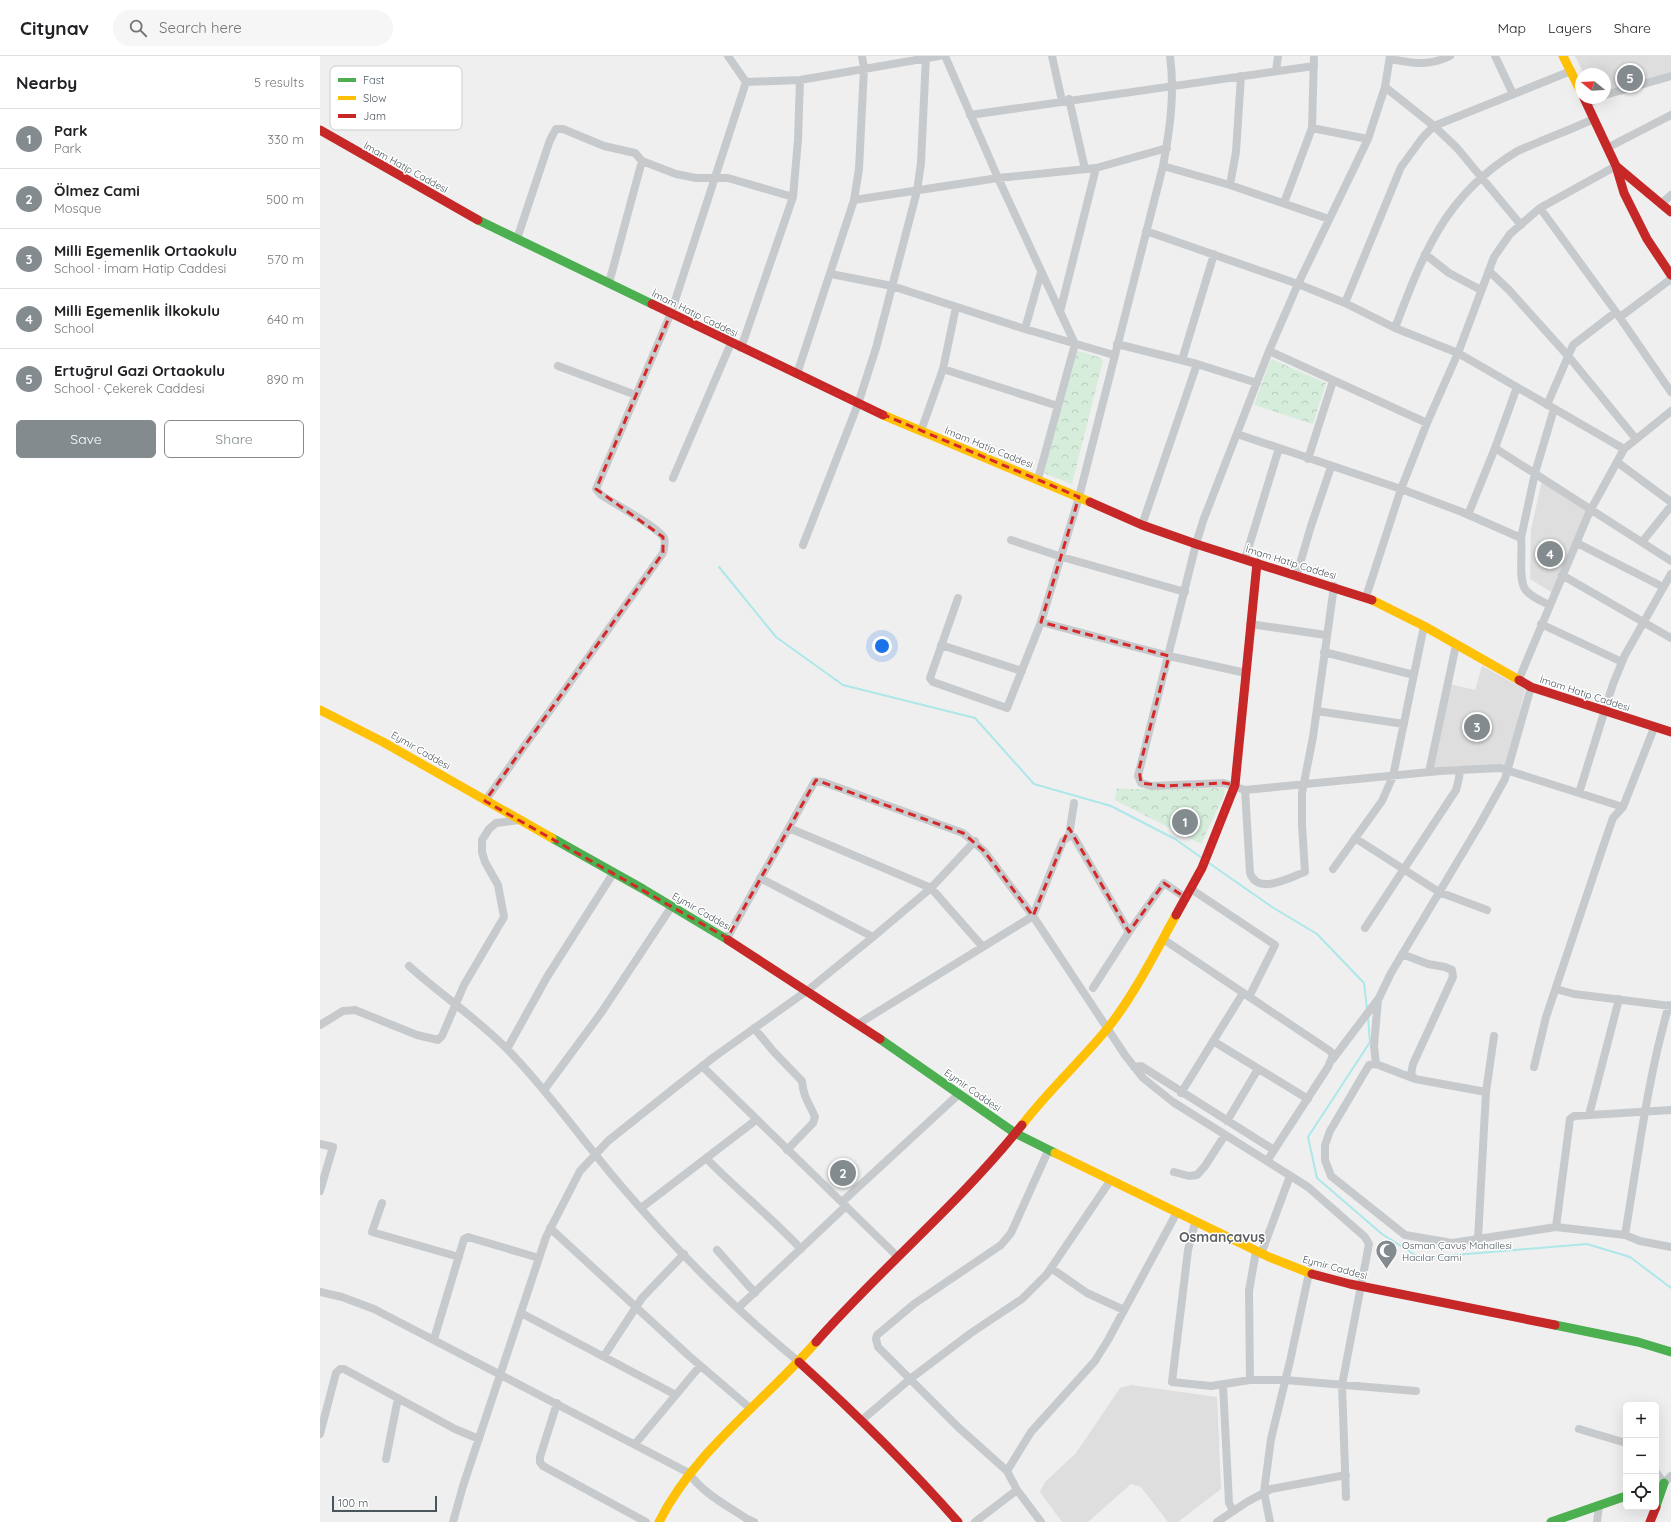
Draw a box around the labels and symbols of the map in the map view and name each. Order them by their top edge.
pin: 5 [1617,63,1643,93]
legend [330,66,462,130]
north arrow [1575,68,1611,104]
text: Fast [363,73,385,87]
text: Slow [363,91,387,105]
text: Jam [363,109,386,123]
street label: İmam Hatip Caddesi [361,139,450,196]
street label: İmam Hatip Caddesi [650,287,740,340]
street label: İmam Hatip Caddesi [943,424,1035,471]
pin: 4 [1537,539,1563,569]
street label: İmam Hatip Caddesi [1244,542,1338,582]
your location [872,636,892,656]
street label: İmam Hatip Caddesi [1538,673,1632,714]
pin: 3 [1464,712,1490,742]
street label: Eymir Caddesi [389,728,453,773]
pin: 1 [1172,807,1198,837]
street label: Eymir Caddesi [670,889,734,934]
street label: Eymir Caddesi [942,1066,1004,1115]
pin: 2 [830,1158,856,1188]
district label: Osmançavuş [1179,1228,1265,1246]
mosque icon: Osman Çavuş Mahallesi Hacılar Cami [1373,1238,1399,1271]
place label: Osman Çavuş Mahallesi Hacılar Cami [1402,1239,1512,1264]
street label: Eymir Caddesi [1301,1253,1369,1282]
scale bar [332,1494,437,1513]

